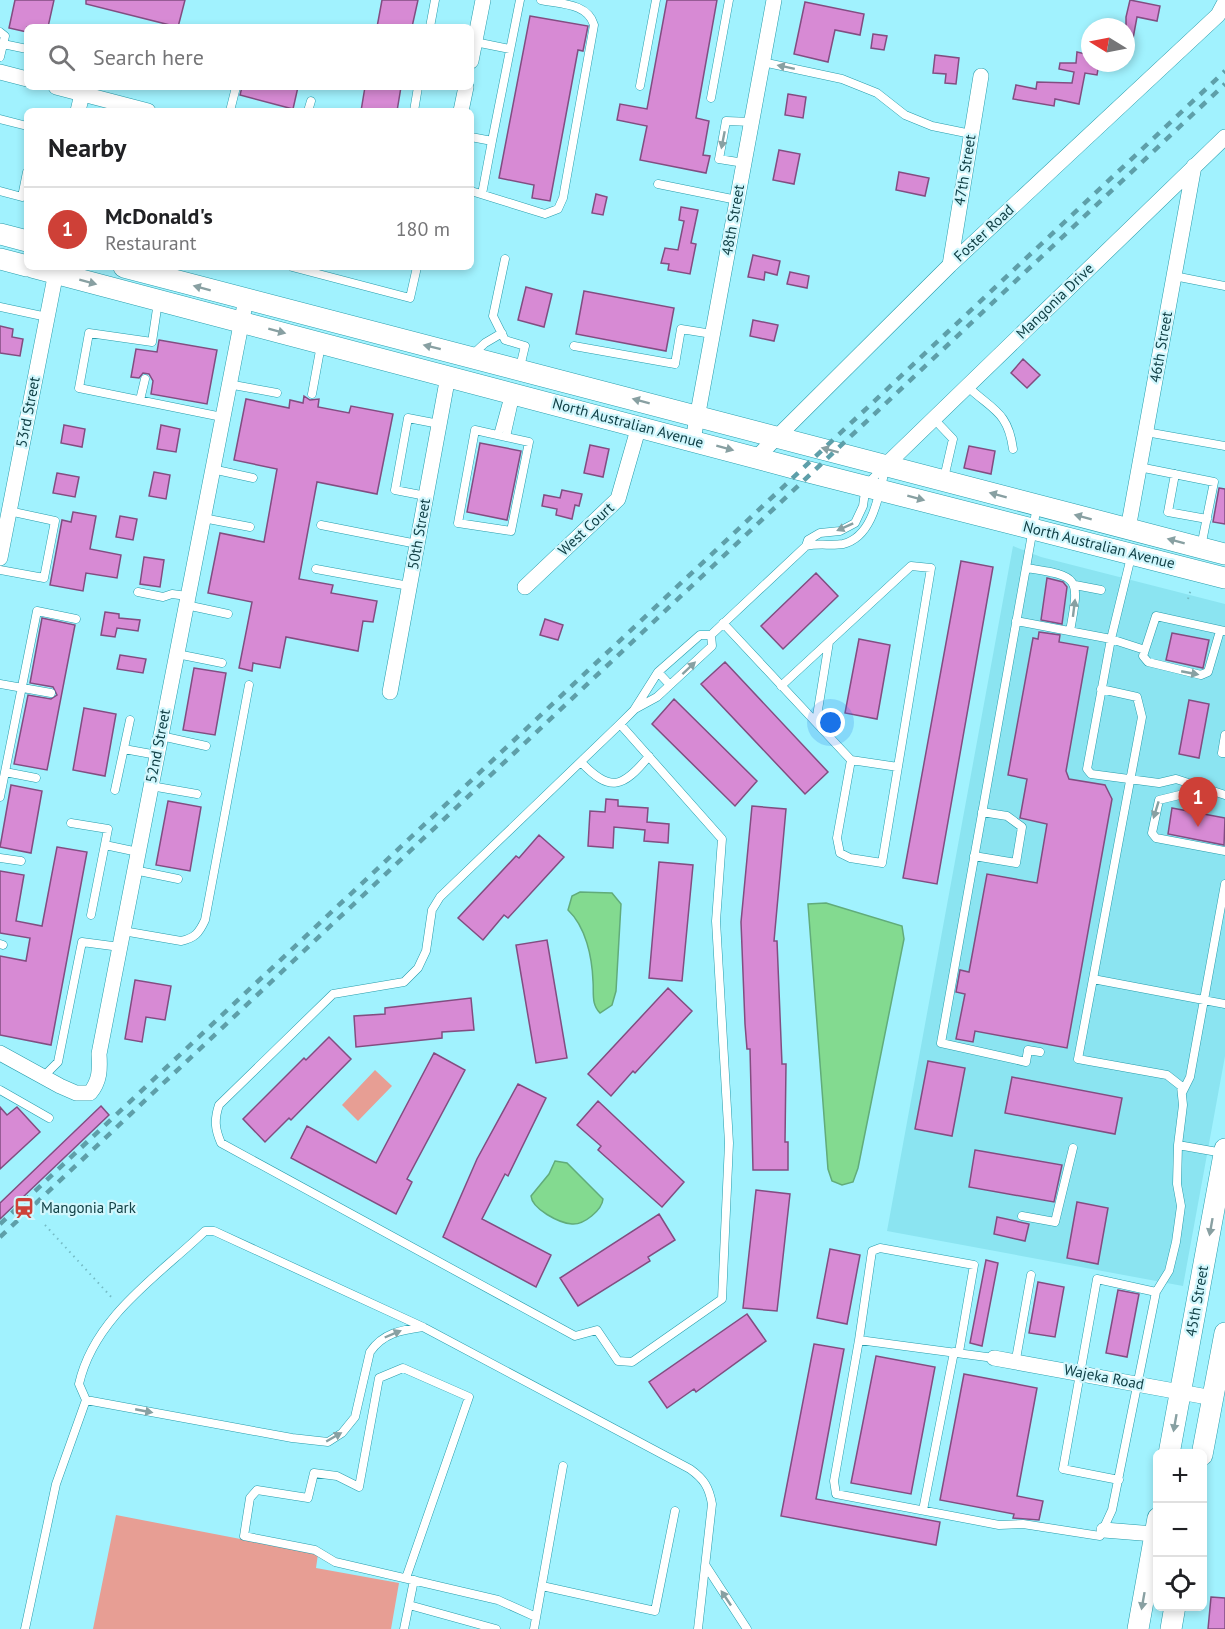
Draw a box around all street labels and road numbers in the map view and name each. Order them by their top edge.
street label: 47th Street [950,133,979,207]
street label: 48th Street [717,183,748,257]
street label: Foster Road [950,200,1018,265]
street label: Mangonia Drive [1012,259,1098,343]
street label: 46th Street [1145,310,1176,384]
street label: 53rd Street [11,375,44,449]
street label: North Australian Avenue [550,393,706,452]
street label: 50th Street [403,497,434,571]
street label: West Court [554,498,618,559]
street label: North Australian Avenue [1021,516,1177,573]
street label: 52nd Street [141,707,174,785]
street label: 45th Street [1181,1264,1212,1338]
street label: Wajeka Road [1062,1359,1146,1394]

